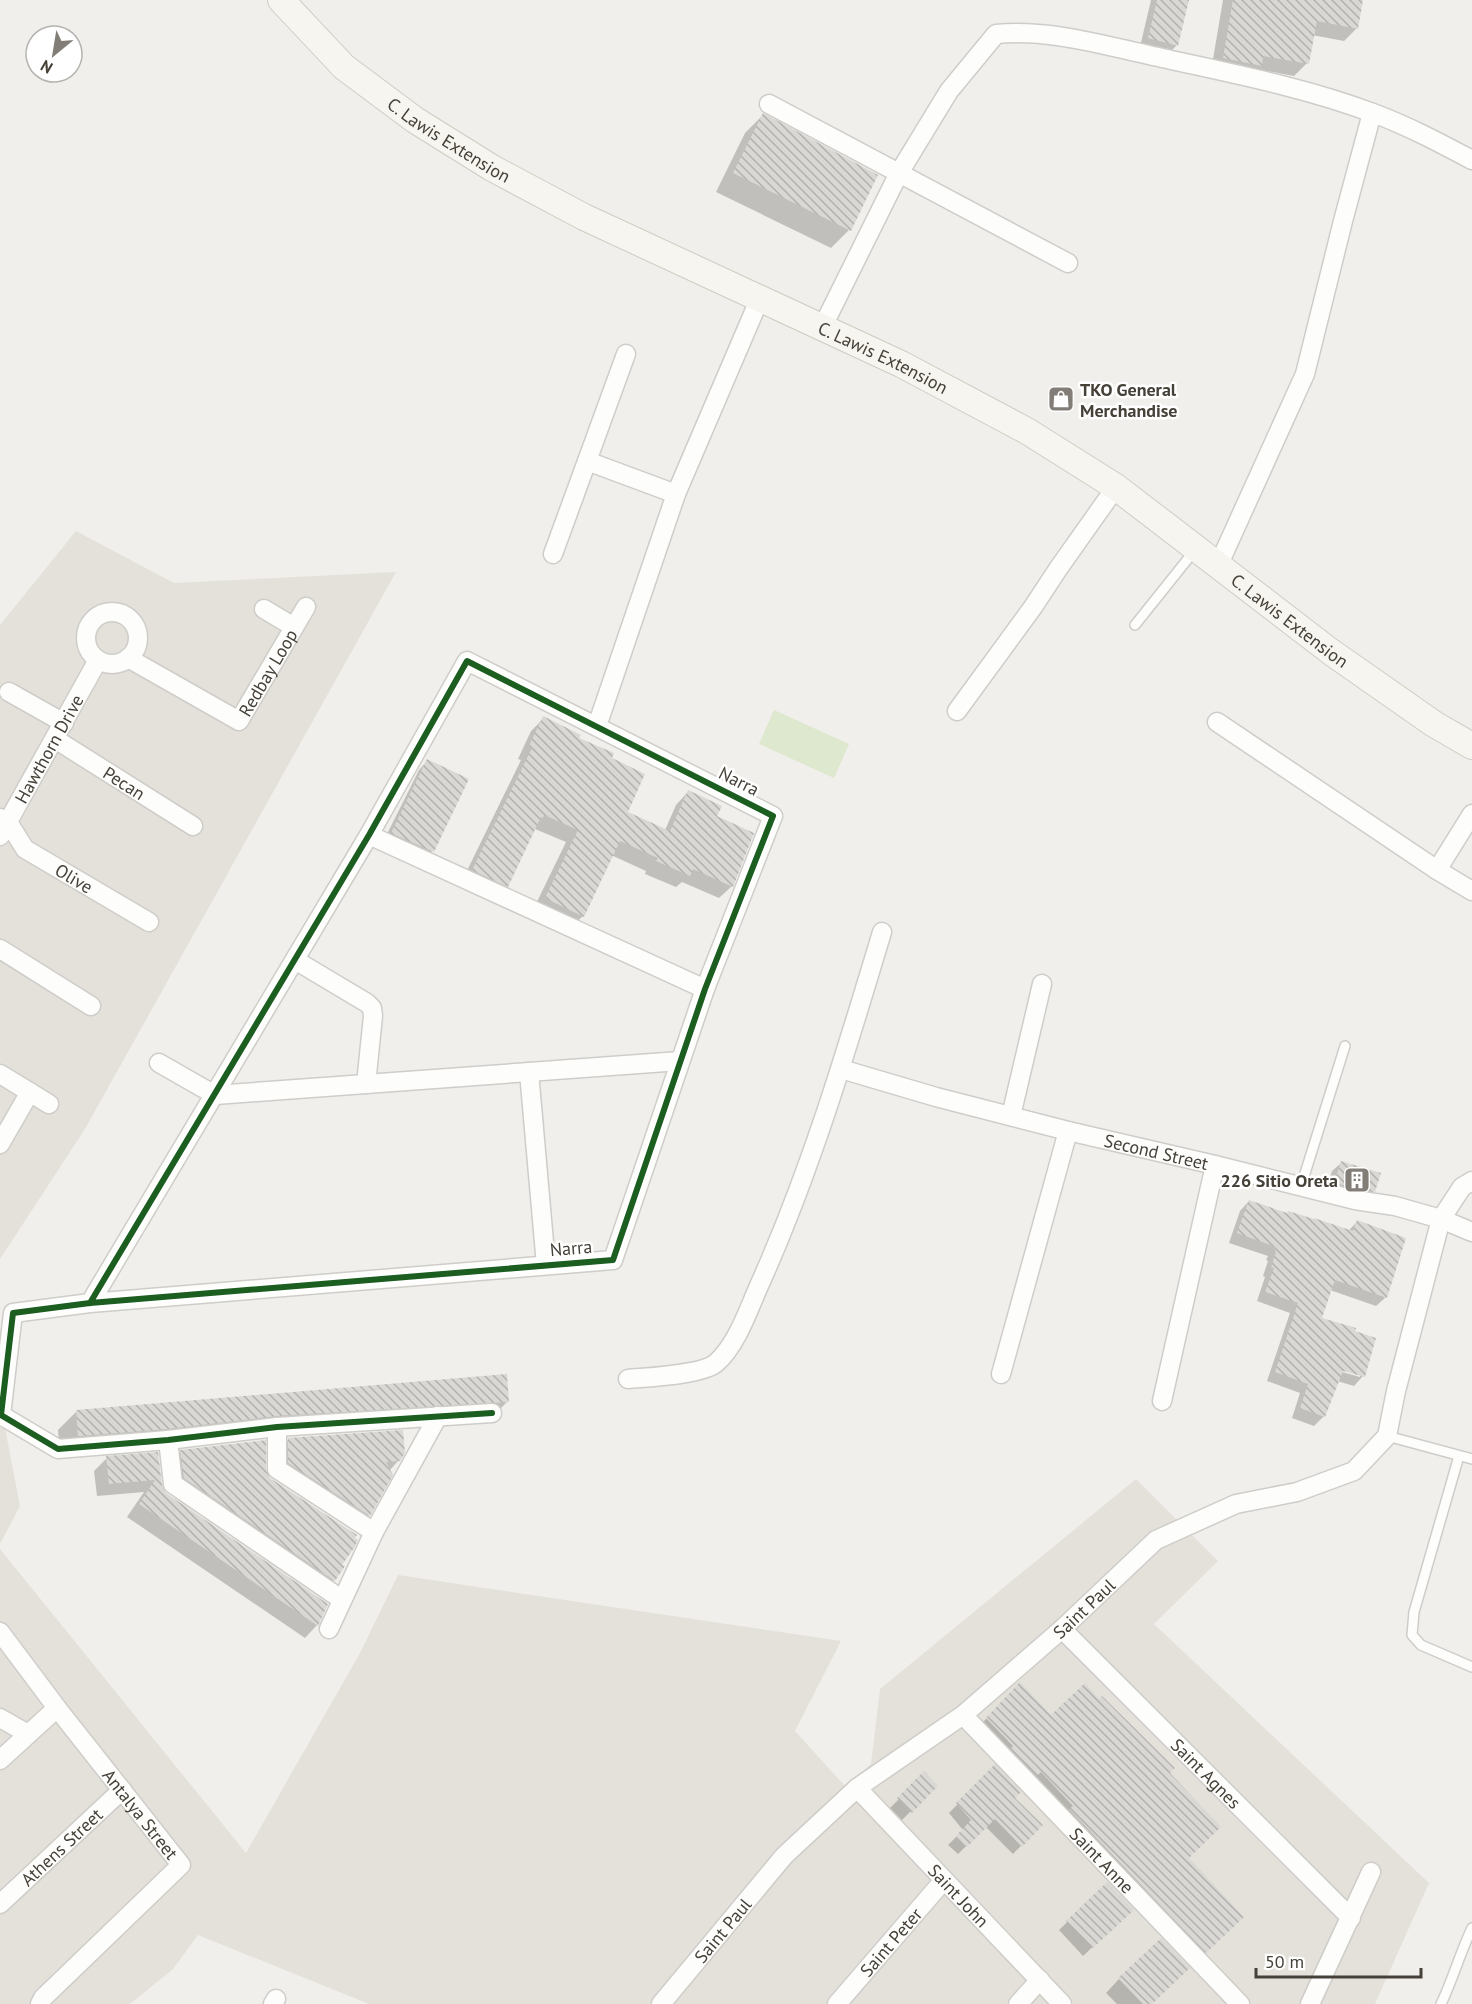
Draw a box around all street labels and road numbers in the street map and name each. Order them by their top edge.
street label: C. Lawis Extension [383,92,515,187]
street label: C. Lawis Extension [815,316,952,399]
street label: C. Lawis Extension [1227,568,1353,672]
street label: Redbay Loop [233,625,302,720]
street label: Hawthorn Drive [9,690,88,807]
street label: Pecan [99,761,150,805]
street label: Narra [715,761,763,801]
street label: Olive [51,858,97,898]
street label: Second Street [1102,1128,1211,1175]
street label: Narra [549,1235,593,1261]
street label: Saint Paul [1048,1573,1120,1643]
street label: Saint Agnes [1166,1733,1246,1813]
street label: Antalya Street [98,1764,183,1864]
street label: Athens Street [16,1803,107,1890]
street label: Saint Anne [1065,1822,1139,1898]
street label: Saint John [923,1859,994,1932]
street label: Saint Paul [689,1892,756,1967]
street label: Saint Peter [854,1903,927,1981]

